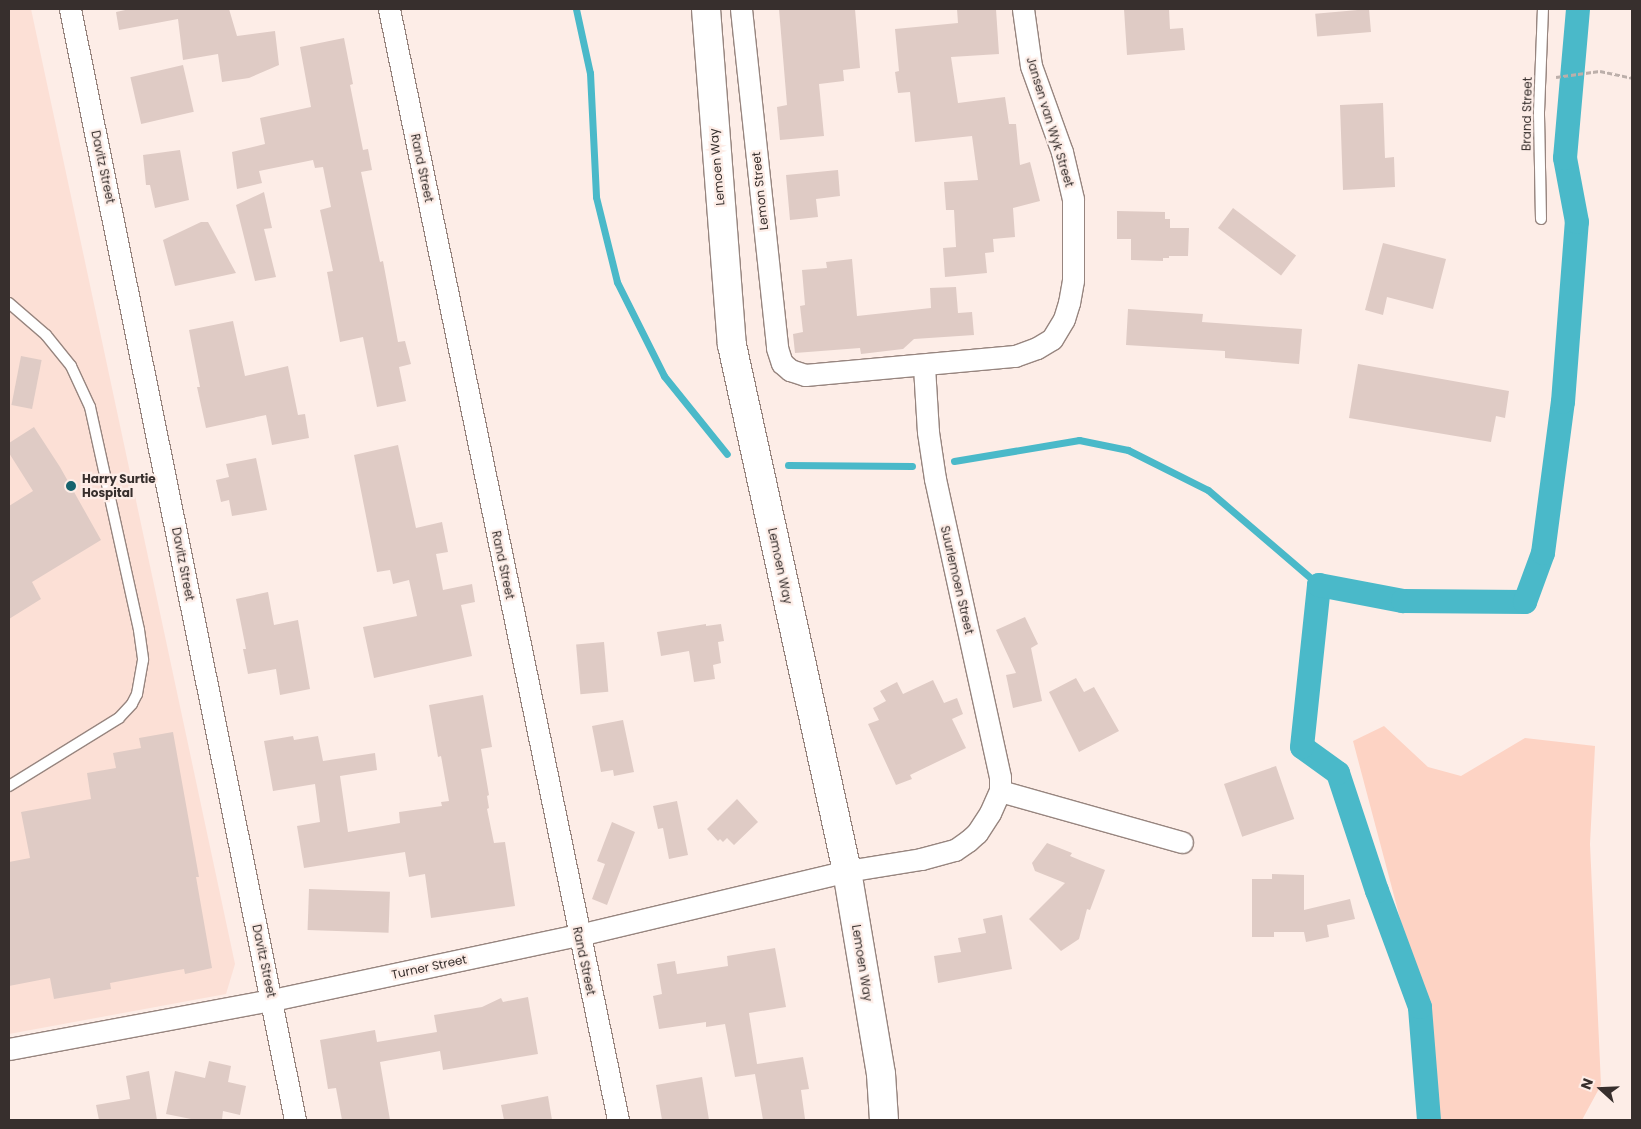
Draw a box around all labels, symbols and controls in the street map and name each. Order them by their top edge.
street label: Jansen van Wyk Street [1023,55,1077,189]
street label: Brand Street [1519,77,1535,151]
street label: Lemoen Way [706,128,728,206]
street label: Davitz Street [88,129,118,205]
street label: Rand Street [408,132,436,204]
street label: Lemon Street [749,151,771,231]
place label: Harry Surtie Hospital [82,472,156,500]
marker: Harry Surtie Hospital [64,479,78,493]
street label: Suurlemoen Street [938,524,976,636]
street label: Davitz Street [169,526,197,602]
street label: Lemoen Way [765,527,795,605]
street label: Rand Street [489,529,517,601]
street label: Davitz Street [249,923,279,999]
street label: Lemoen Way [849,924,875,1002]
street label: Rand Street [570,925,598,997]
street label: Turner Street [390,952,468,982]
north arrow [1576,1064,1626,1114]
text: N [1576,1076,1598,1092]

